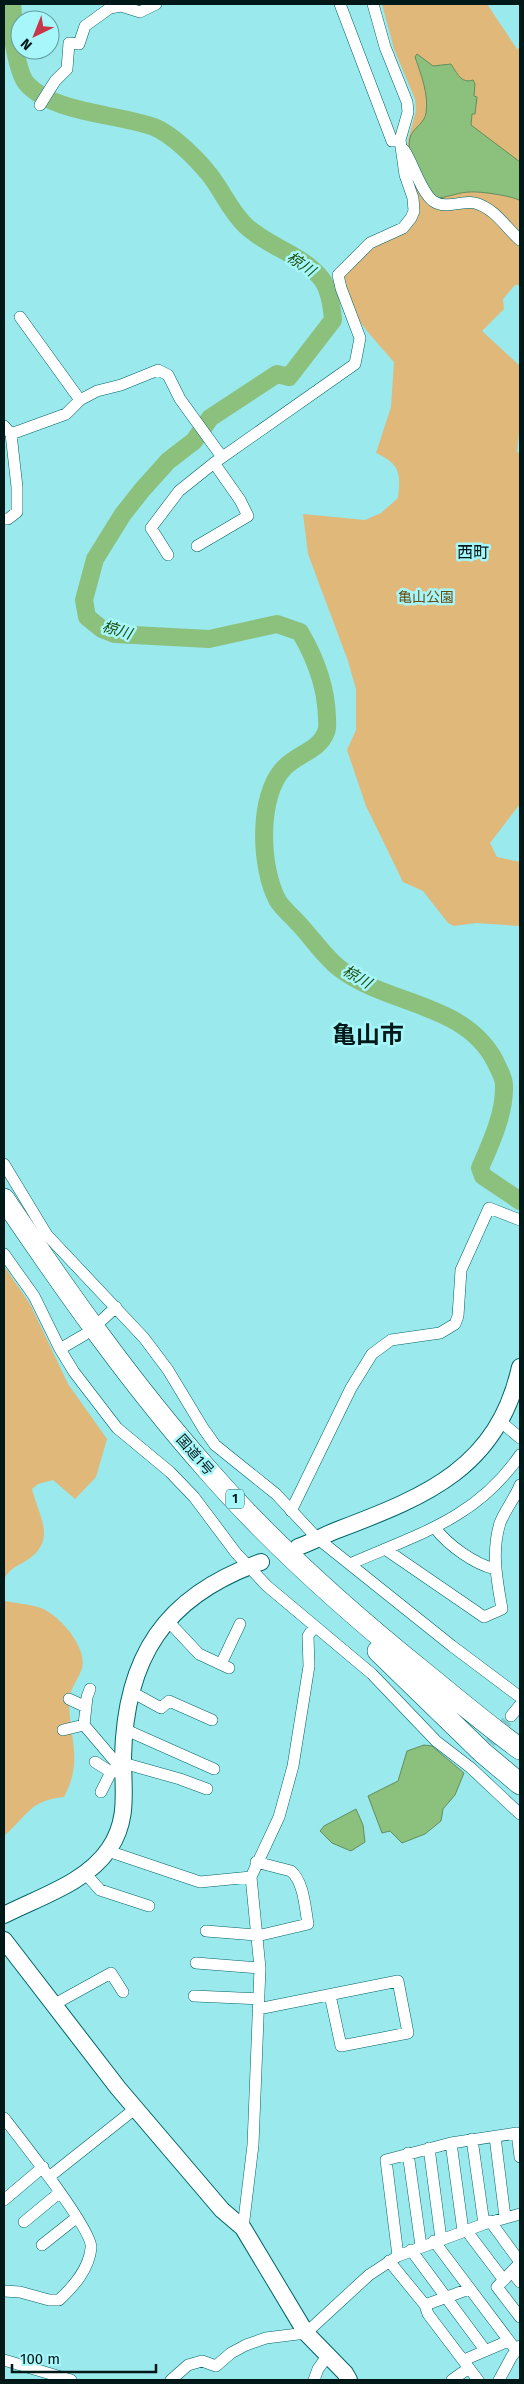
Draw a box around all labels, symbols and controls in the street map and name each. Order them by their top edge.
north arrow [10,10,60,60]
text: N [17,35,36,54]
water label: 椋川 [284,248,320,281]
district label: 西町 [457,543,489,562]
park label: 亀山公園 [398,589,454,606]
water label: 椋川 [100,617,136,644]
water label: 椋川 [340,962,376,993]
district label: 亀山市 [332,1021,404,1049]
street label: 国道1号 [173,1431,217,1479]
road number: 1 [226,1490,244,1508]
scale bar [12,2342,156,2374]
text: 100 m [20,2350,60,2368]

